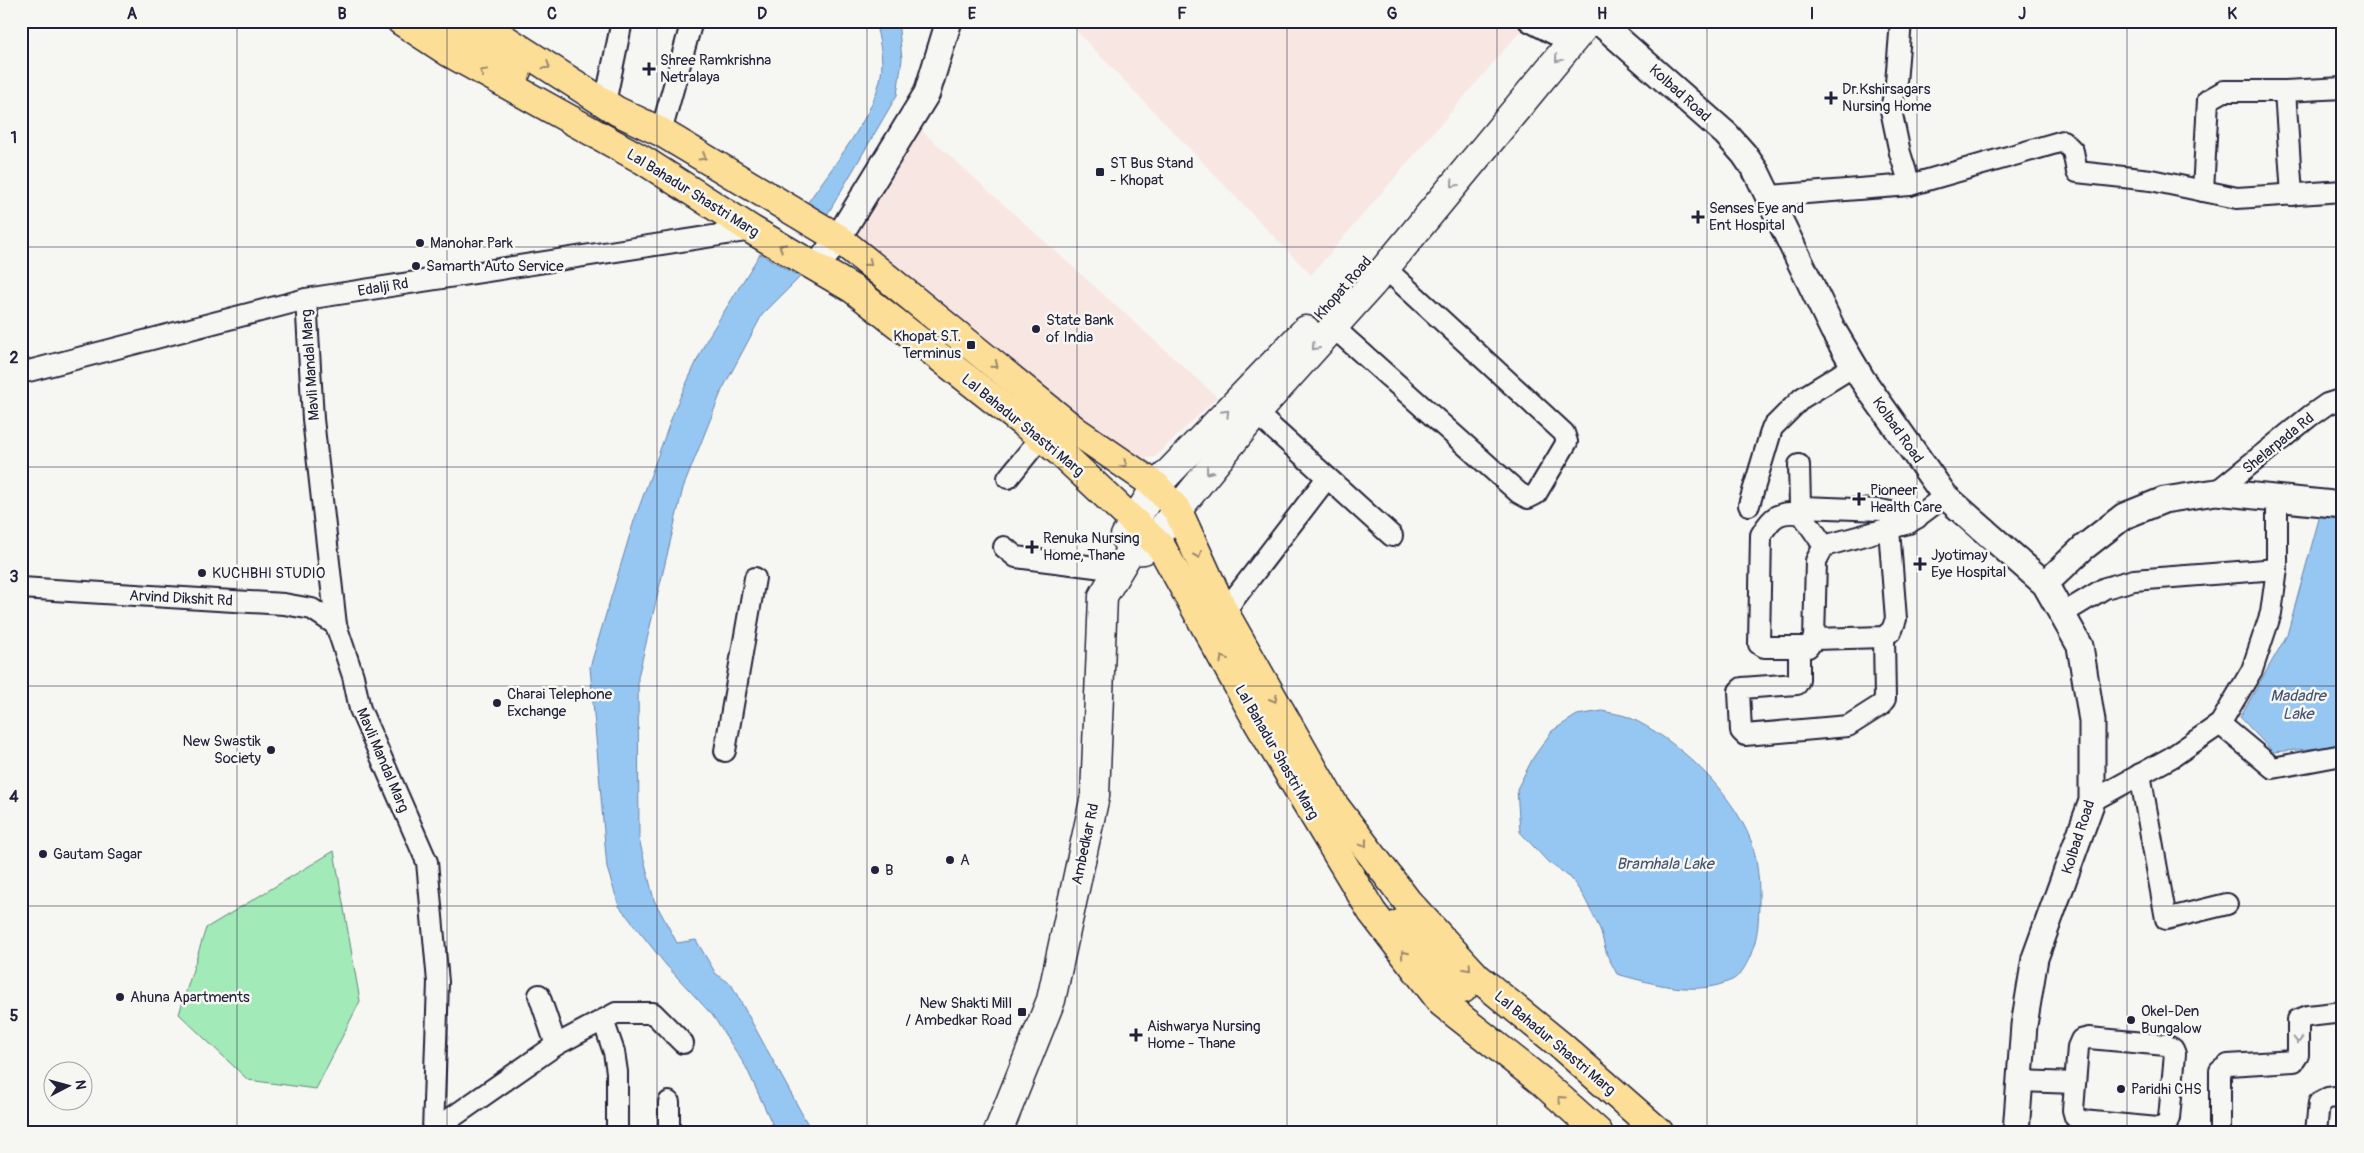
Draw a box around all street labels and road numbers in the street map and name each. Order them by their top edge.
street label: Kolbad Road [1645,61,1715,126]
street label: Lal Bahadur Shastri Marg [623,145,763,242]
street label: Khopat Road [1311,253,1376,324]
street label: Edalji Rd [356,274,410,301]
street label: Mavli Mandal Marg [297,309,324,421]
street label: Lal Bahadur Shastri Marg [957,370,1088,481]
street label: Kolbad Road [1868,393,1927,467]
street label: Shelarpada Rd [2239,409,2318,478]
street label: Arvind Dikshit Rd [129,586,233,611]
street label: Lal Bahadur Shastri Marg [1230,681,1323,823]
street label: Mavli Mandal Marg [352,705,413,815]
street label: Kolbad Road [2058,798,2099,877]
street label: Ambedkar Rd [1068,802,1103,887]
street label: Lal Bahadur Shastri Marg [1490,987,1619,1100]

